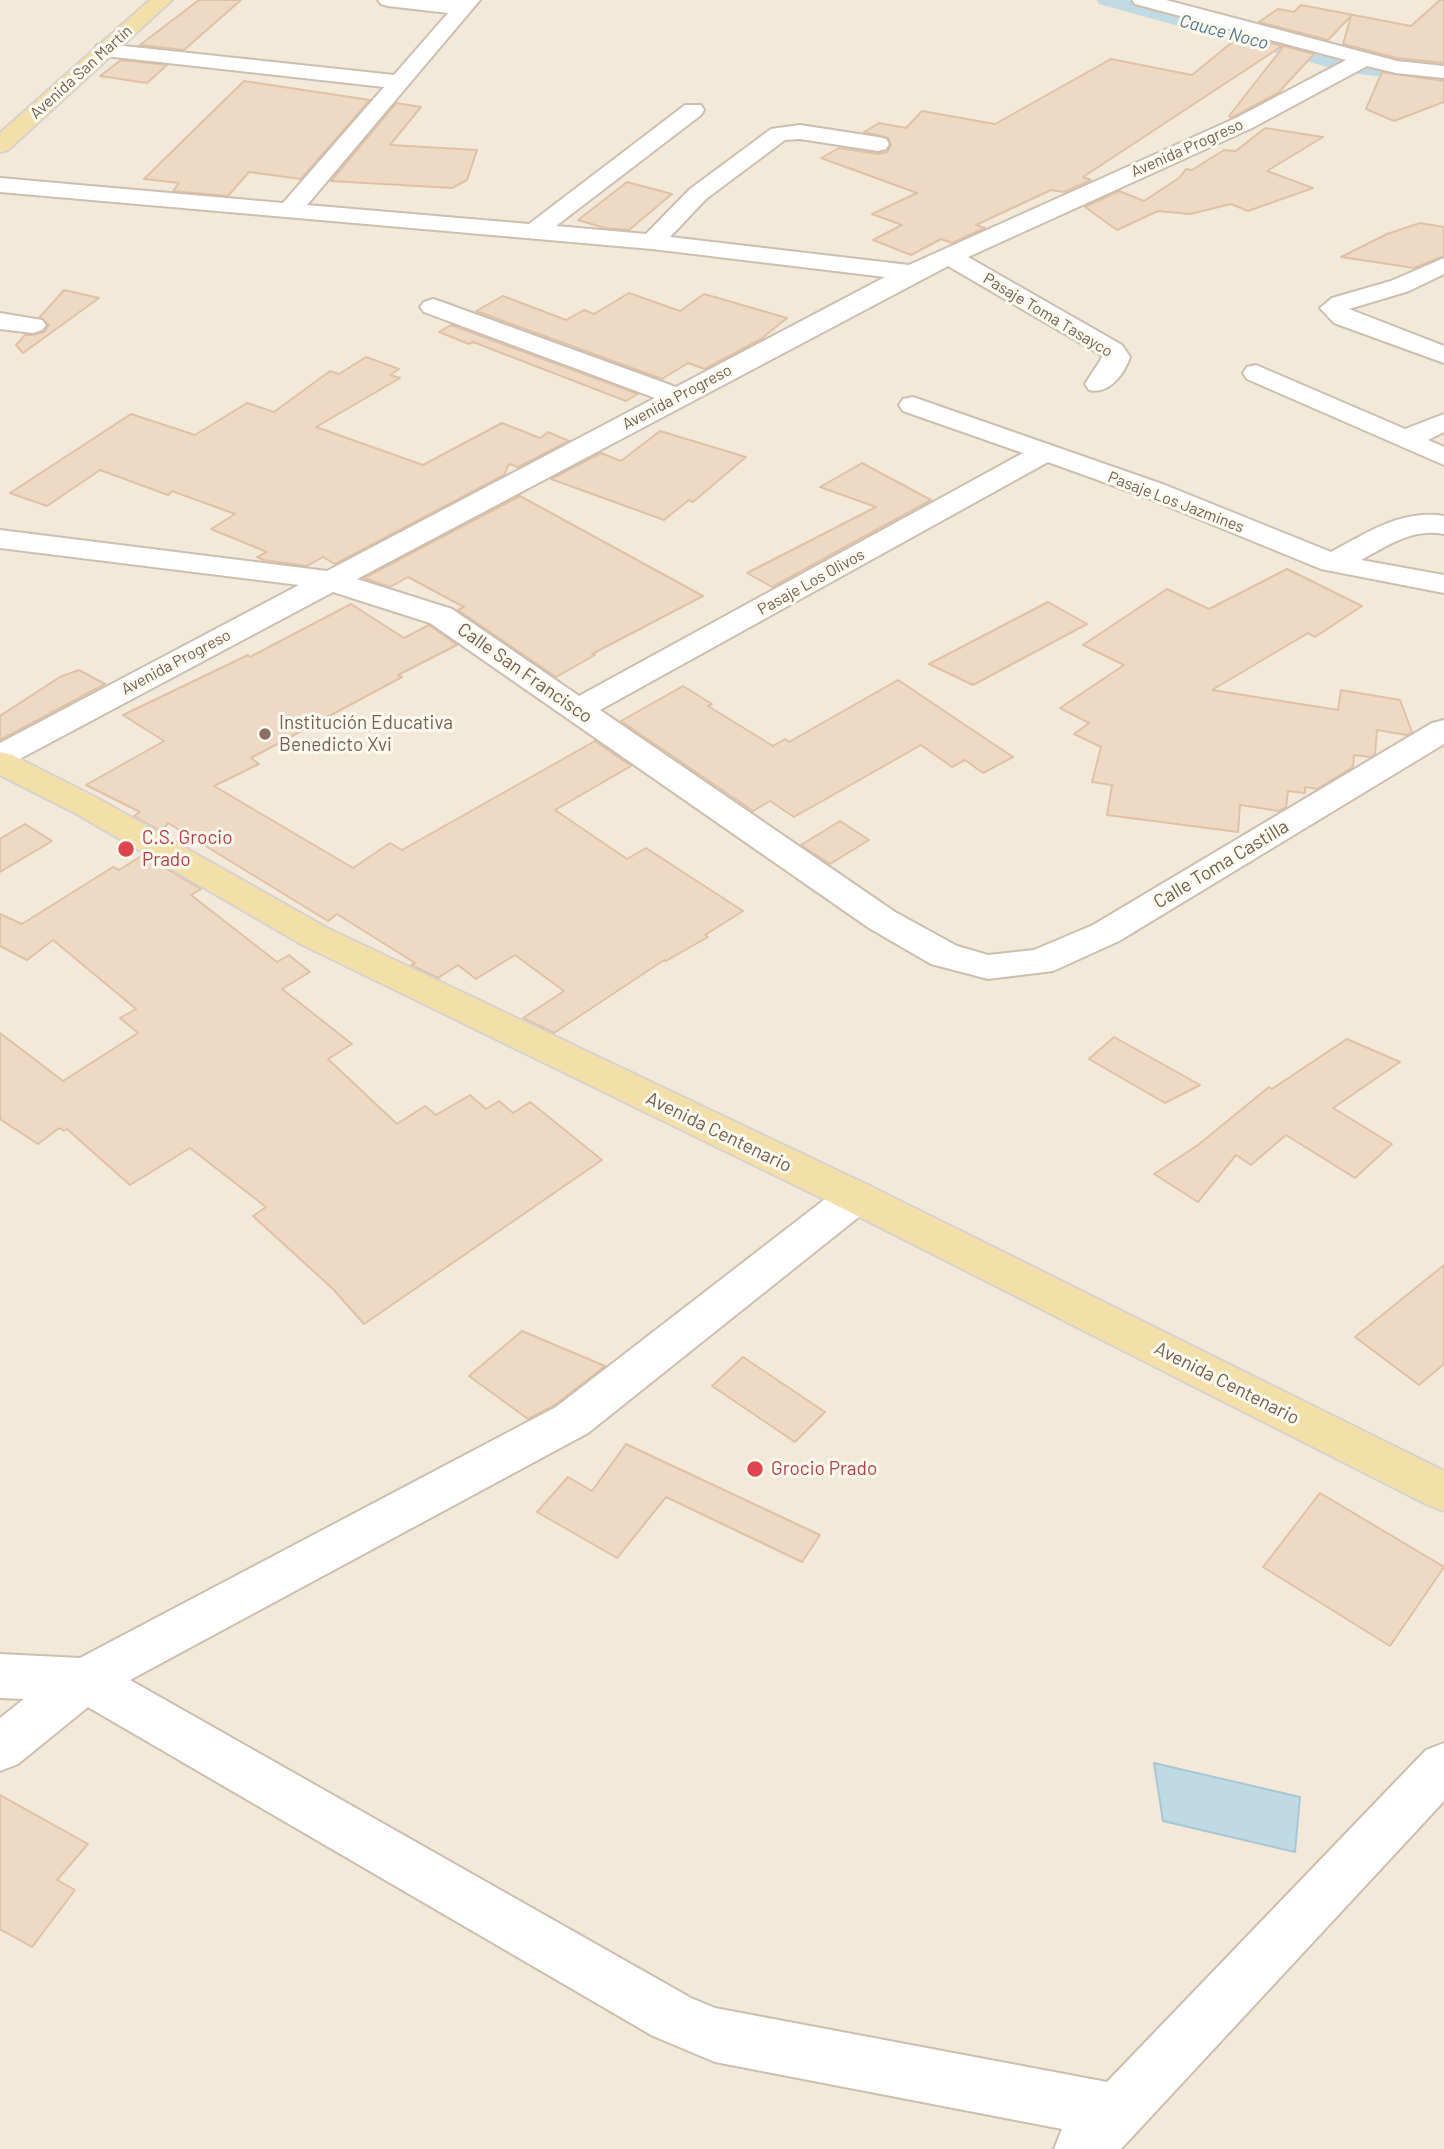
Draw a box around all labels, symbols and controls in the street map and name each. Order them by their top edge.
water label: Cauce Noco [1177,10,1271,54]
street label: Avenida San Martín [26,21,136,123]
street label: Avenida Progreso [1128,115,1246,181]
street label: Pasaje Toma Tasayco [980,269,1116,361]
street label: Avenida Progreso [619,360,735,434]
street label: Pasaje Los Jazmines [1105,467,1247,537]
street label: Pasaje Los Olivos [754,545,868,619]
street label: Calle San Francisco [453,618,597,728]
street label: Avenida Progreso [118,625,234,699]
place label: Institución Educativa Benedicto Xvi [279,712,453,756]
marker: Institución Educativa Benedicto Xvi [257,726,273,742]
street label: Calle Toma Castilla [1149,815,1293,913]
place label: C.S. Grocio Prado [142,827,232,871]
marker: C.S. Grocio Prado [116,839,136,859]
street label: Avenida Centenario [642,1087,796,1177]
street label: Avenida Centenario [1151,1337,1303,1429]
place label: Grocio Prado [771,1458,877,1480]
marker: Grocio Prado [745,1459,765,1479]

